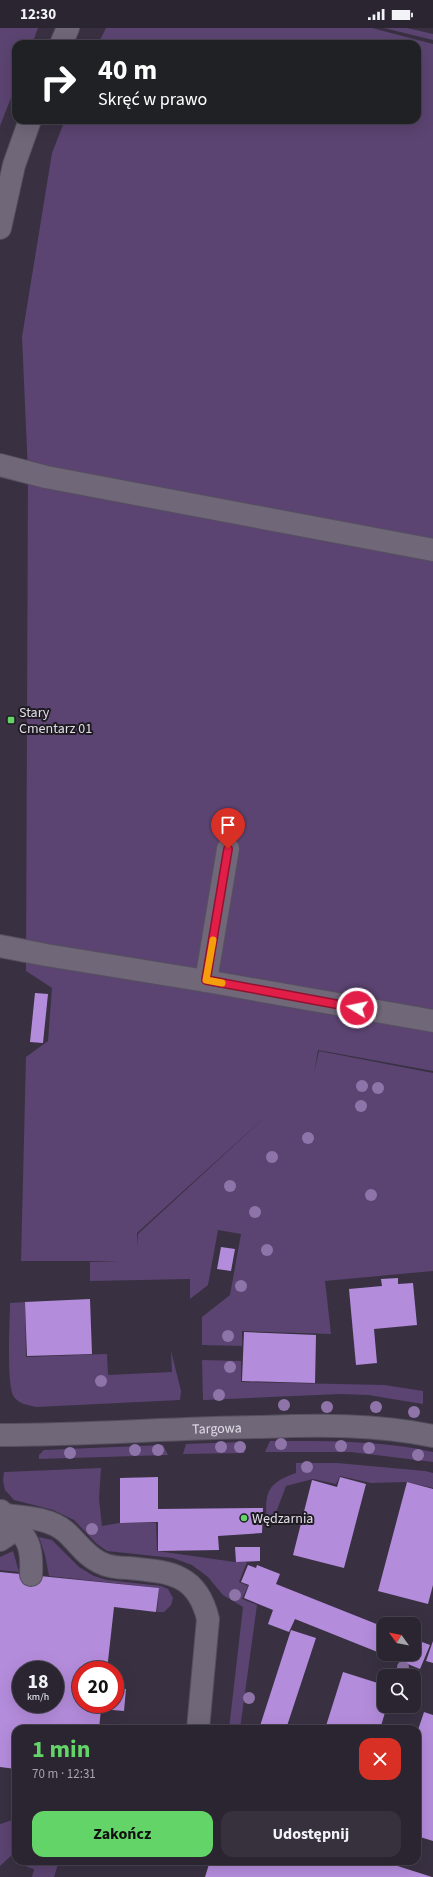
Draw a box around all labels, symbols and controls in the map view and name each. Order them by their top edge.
text: 12:30 [20,4,56,25]
text: 40 m [98,50,157,90]
icon: right [32,56,84,108]
text: Skręć w prawo [98,87,207,112]
place label: Stary Cmentarz 01 [19,703,92,739]
marker: Stary Cmentarz 01 [6,715,16,725]
pin [211,808,245,849]
icon: arrive [217,814,239,836]
position arrow [336,987,378,1029]
street label: Targowa [192,1418,242,1440]
place label: Wędzarnia [252,1509,313,1529]
marker: Wędzarnia [239,1513,249,1523]
north arrow [377,1617,421,1661]
map controls [377,1617,421,1713]
speed limit sign: 20 [72,1661,124,1713]
text: 18 [27,1668,49,1696]
button: search [377,1669,421,1713]
text: km/h [27,1690,49,1704]
text: 1 min [32,1732,90,1767]
button: close [359,1738,401,1780]
text: 70 m · 12:31 [32,1765,96,1783]
button: Zakończ [32,1811,213,1857]
button: Udostępnij [221,1811,401,1857]

